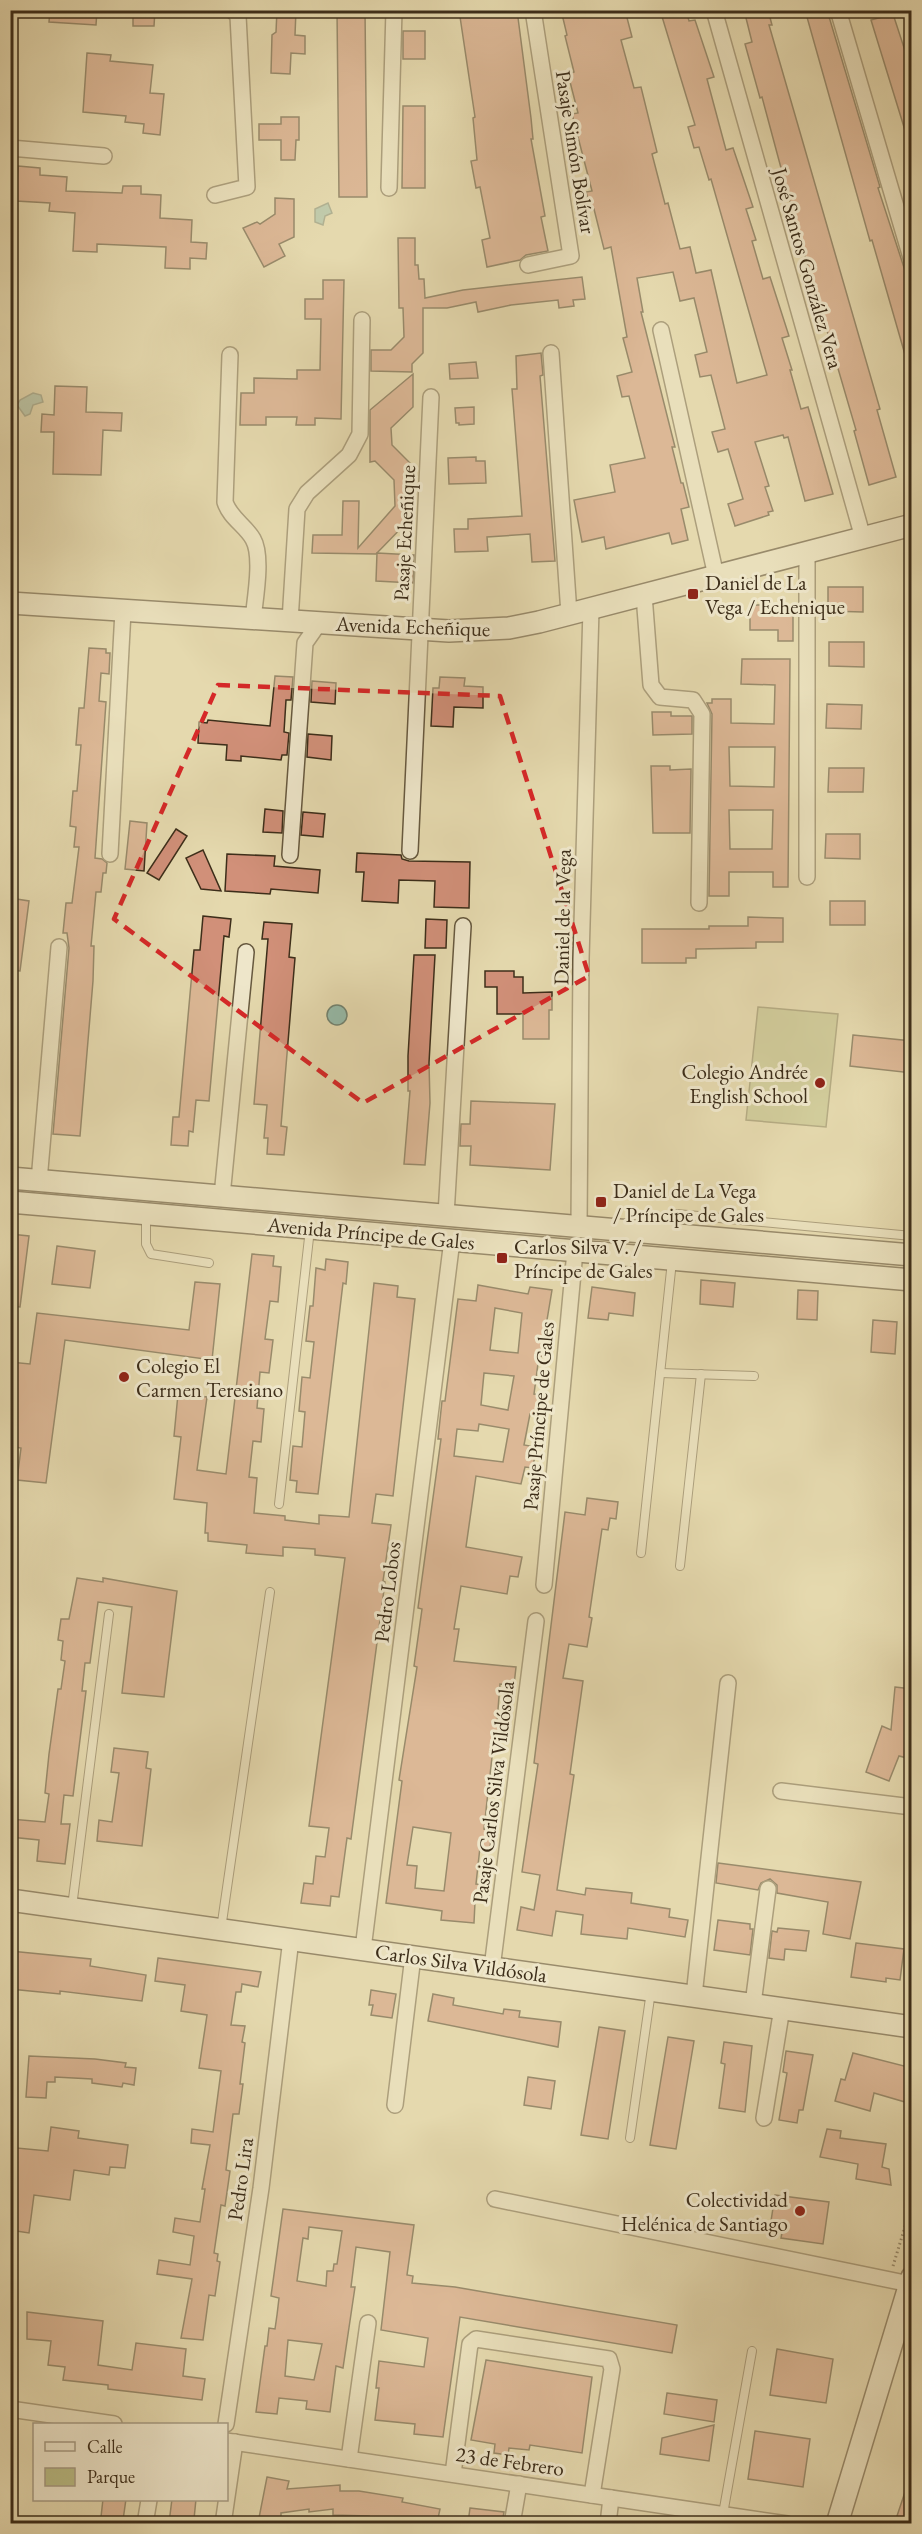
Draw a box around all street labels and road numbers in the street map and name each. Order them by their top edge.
street label: Pasaje Simón Bolívar [550,68,602,236]
street label: José Santos González Vera [766,162,850,372]
street label: Pasaje Echeñique [387,464,421,602]
street label: Avenida Echeñique [334,610,491,642]
street label: Daniel de la Vega [547,848,577,985]
street label: Avenida Príncipe de Gales [265,1210,476,1256]
street label: Pasaje Príncipe de Gales [516,1320,560,1512]
street label: Pedro Lobos [367,1540,407,1644]
street label: Pasaje Carlos Silva Vildósola [466,1678,520,1905]
street label: Carlos Silva Vildósola [373,1938,549,1989]
street label: Pedro Lira [221,2135,259,2222]
street label: 23 de Febrero [454,2440,566,2482]

